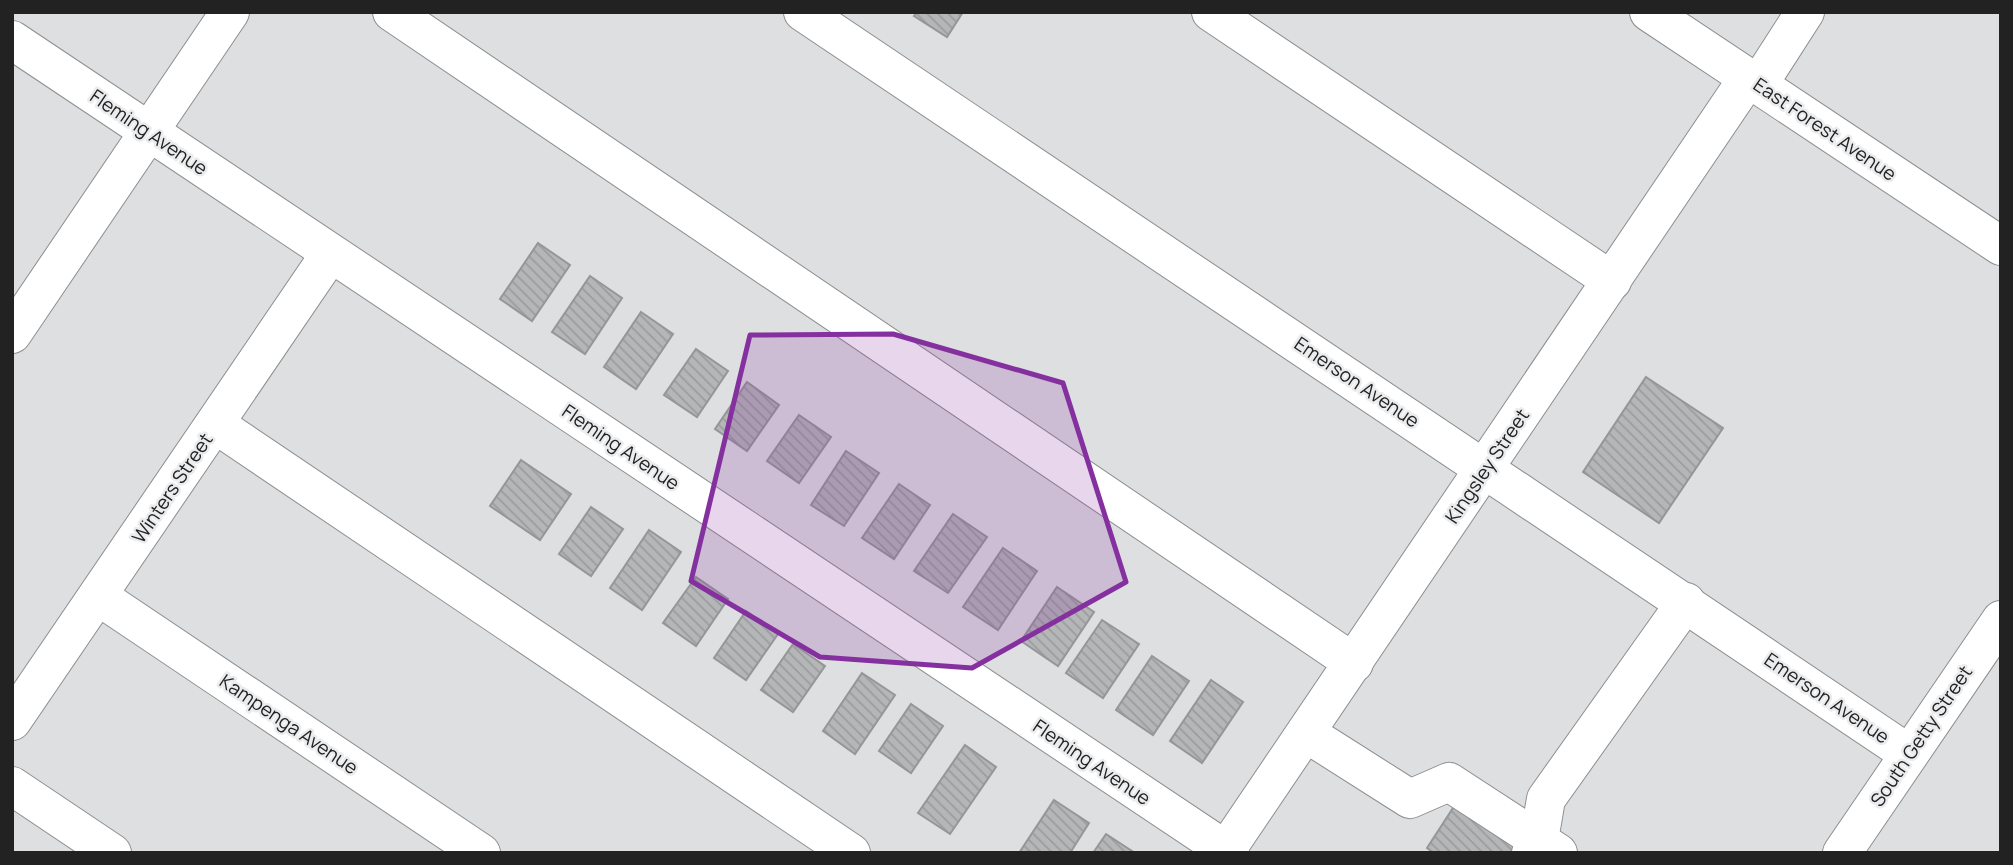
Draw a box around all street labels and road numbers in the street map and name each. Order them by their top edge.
street label: East Forest Avenue [1748,71,1902,187]
street label: Fleming Avenue [85,83,213,181]
street label: Emerson Avenue [1289,330,1425,434]
street label: Fleming Avenue [557,398,685,496]
street label: Kingsley Street [1439,404,1535,528]
street label: Winters Street [126,428,218,548]
street label: Emerson Avenue [1759,646,1895,750]
street label: South Getty Street [1864,660,1978,812]
street label: Kampenga Avenue [215,668,363,780]
street label: Fleming Avenue [1028,713,1156,811]

